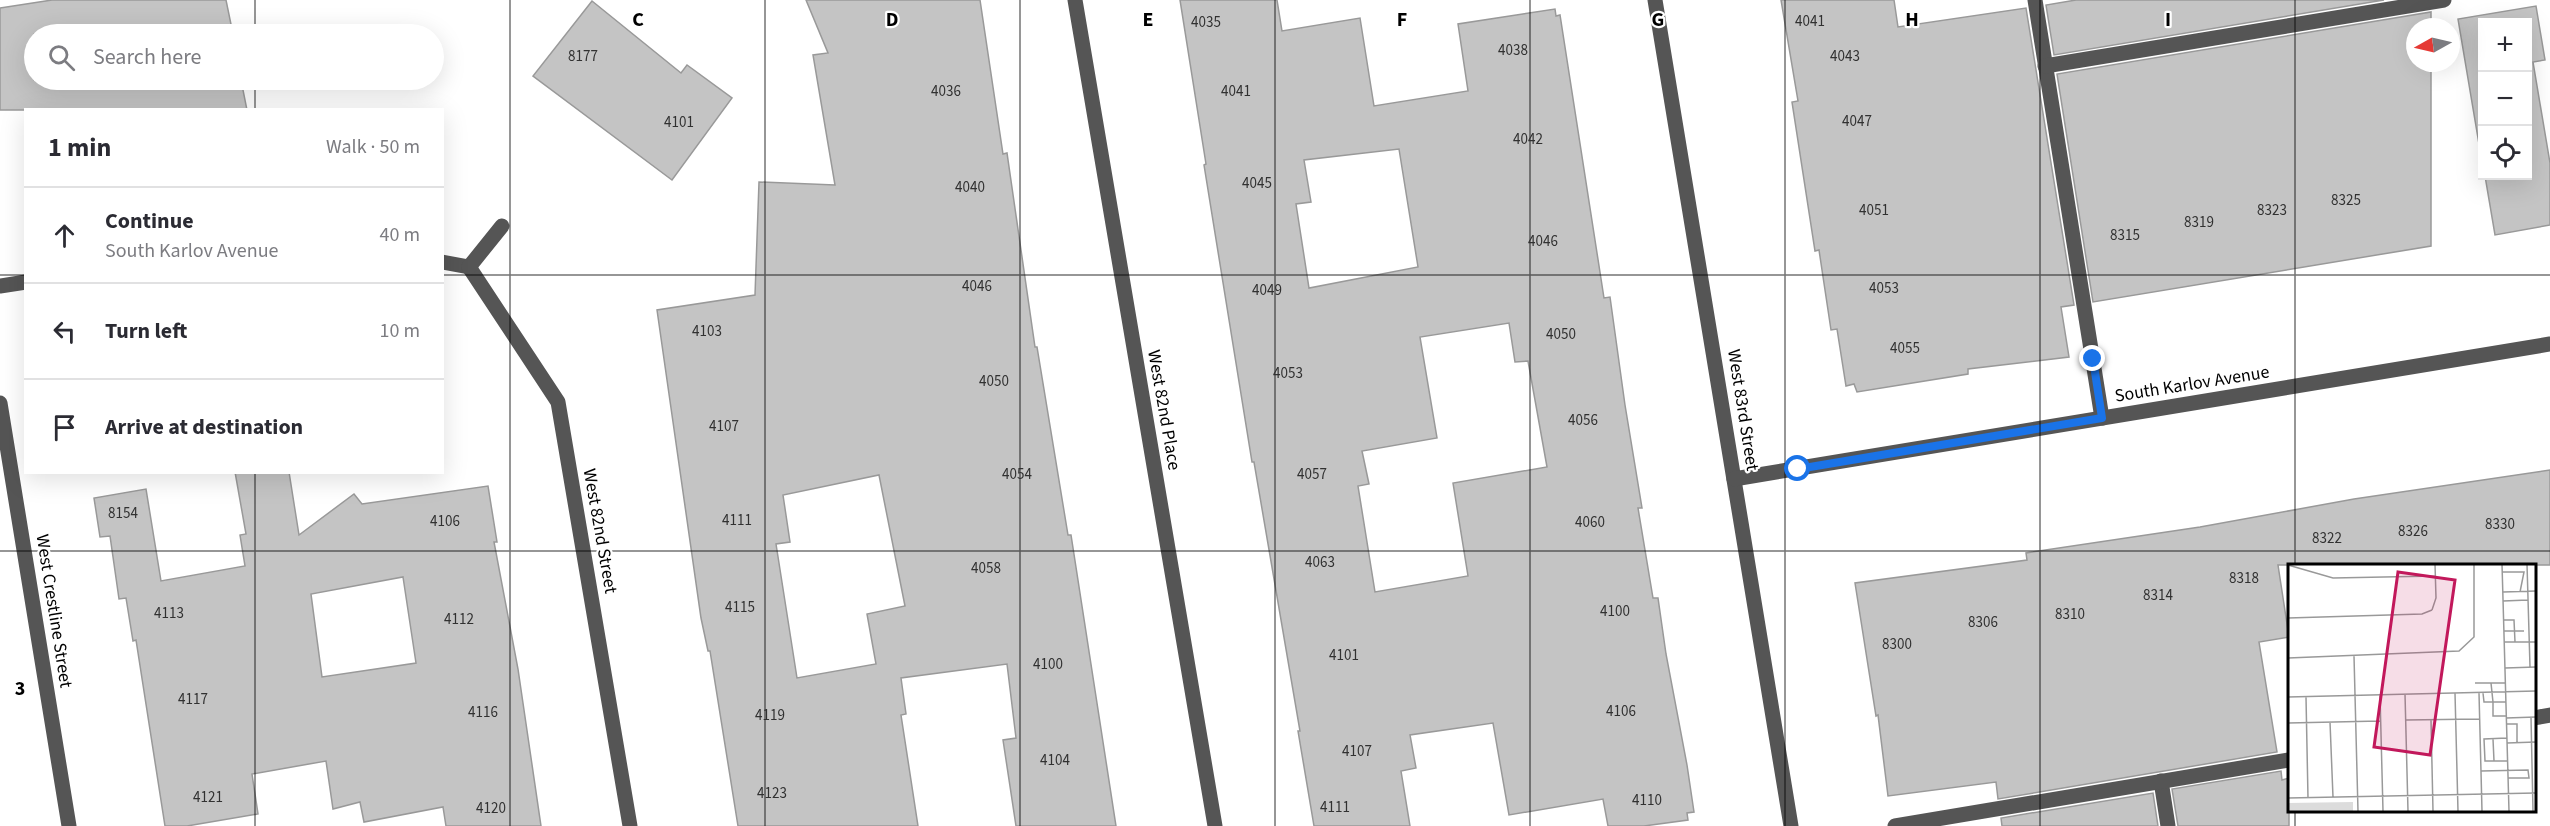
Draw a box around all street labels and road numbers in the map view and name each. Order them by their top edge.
street label: West 82nd Place [1141,348,1187,472]
street label: West 83rd Street [1721,348,1765,472]
street label: South Karlov Avenue [2113,359,2271,409]
street label: West 82nd Street [577,467,623,595]
street label: West Crestline Street [30,533,78,689]

